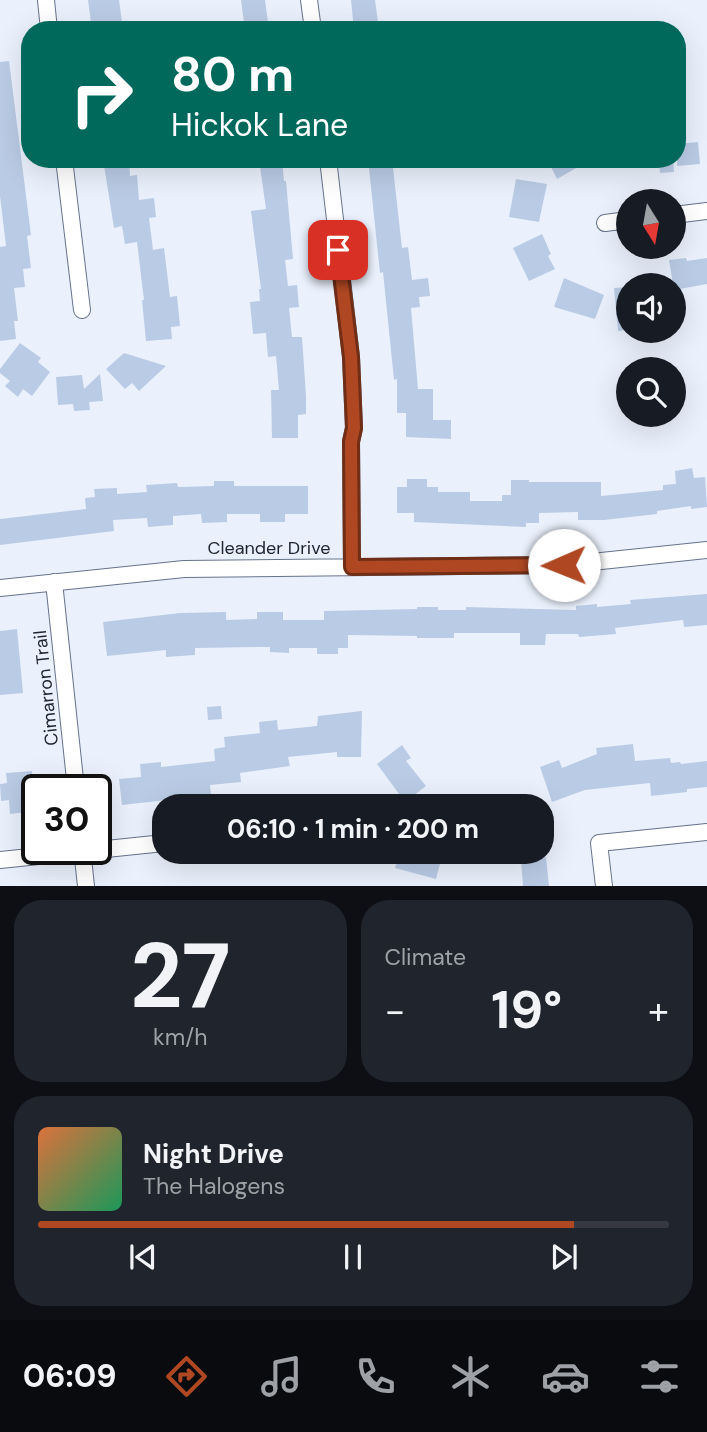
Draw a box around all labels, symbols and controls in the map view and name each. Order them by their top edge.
text: 80 m [171,42,294,106]
icon: right [56,49,147,140]
text: Hickok Lane [171,104,348,146]
north arrow [616,189,686,259]
map controls [616,189,686,427]
pin [308,220,368,280]
icon: arrive [319,231,357,269]
button: sound [616,273,686,343]
button: search [616,357,686,427]
position arrow [527,528,601,602]
street label: Cleander Drive [208,536,330,560]
street label: Cimarron Trail [28,629,64,747]
speed limit sign: 30 [21,774,112,865]
text: 06:10 · 1 min · 200 m [227,812,479,846]
text: 27 [130,917,231,1035]
text: Climate [385,942,466,972]
text: 19° [491,976,562,1044]
text: − [385,986,405,1036]
text: + [648,986,669,1036]
text: km/h [153,1022,207,1052]
text: Night Drive [143,1137,284,1171]
text: The Halogens [143,1171,285,1201]
icon: previous [124,1238,162,1276]
icon: pause [334,1238,372,1276]
icon: next [545,1238,583,1276]
icon: directions [162,1352,211,1401]
icon: music [257,1352,306,1401]
icon: phone [351,1352,400,1401]
icon: climate [446,1352,495,1401]
icon: car [541,1352,590,1401]
icon: filters [635,1352,684,1401]
text: 06:09 [23,1355,117,1397]

